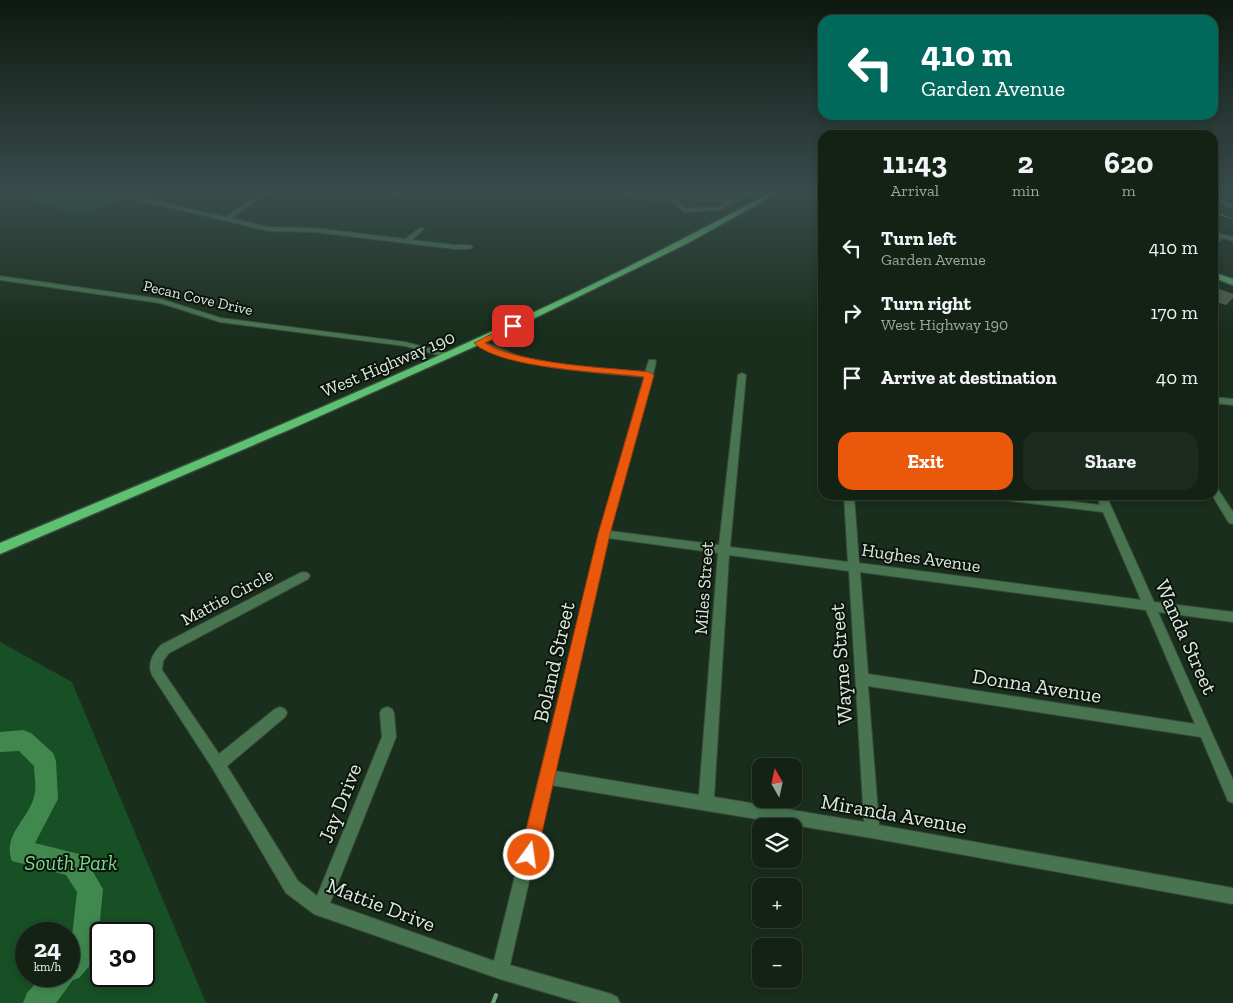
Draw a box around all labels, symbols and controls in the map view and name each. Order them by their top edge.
text: 410 m [921,33,1012,75]
icon: left [838,35,903,100]
text: Garden Avenue [921,75,1065,102]
text: 11:43 [883,145,947,181]
text: 2 [1018,145,1034,181]
text: 620 [1104,145,1153,181]
text: Arrival [891,181,939,200]
text: min [1012,181,1039,200]
text: m [1122,181,1136,200]
text: Turn left [881,227,956,250]
icon: left [838,234,866,262]
text: 410 m [1149,236,1198,259]
text: Garden Avenue [881,250,986,269]
street label: Pecan Cove Drive [142,277,254,319]
text: Turn right [881,292,971,315]
icon: right [838,299,866,327]
text: 170 m [1150,301,1198,324]
pin [492,305,534,347]
icon: arrive [499,312,527,340]
text: West Highway 190 [881,315,1008,334]
street label: West Highway 190 [318,326,458,402]
icon: arrive [838,364,866,392]
text: Arrive at destination [881,366,1057,389]
text: 40 m [1156,366,1198,389]
button: Exit [838,432,1013,490]
button: Share [1023,432,1198,490]
street label: Hughes Avenue [860,539,982,577]
street label: Miles Street [690,540,718,635]
street label: Mattie Circle [177,564,277,630]
street label: Wanda Street [1150,576,1223,698]
street label: Boland Street [528,599,580,725]
street label: Wayne Street [824,603,857,725]
street label: Donna Avenue [971,663,1104,708]
north arrow [752,758,802,808]
map controls [752,758,802,988]
street label: Jay Drive [312,759,367,846]
street label: Miranda Avenue [819,788,969,839]
button: layers [752,818,802,868]
position arrow [502,828,554,880]
park label: South Park [25,850,117,875]
street label: Mattie Drive [323,872,439,937]
button: + [752,878,802,928]
speed limit sign: 30 [90,922,155,987]
text: 24 [34,933,61,963]
button: − [752,938,802,988]
text: km/h [34,960,61,974]

